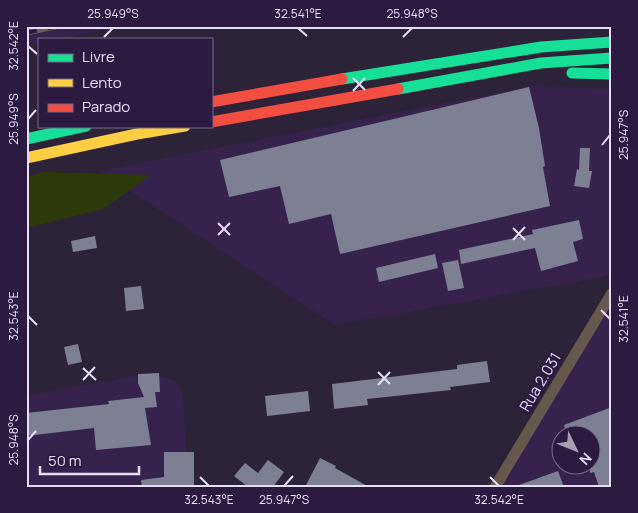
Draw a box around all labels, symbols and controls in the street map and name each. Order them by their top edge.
text: 25.949°S [87,5,139,22]
text: 32.541°E [274,5,322,22]
text: 25.948°S [386,5,438,22]
text: 32.542°E [5,21,22,71]
legend [38,38,212,128]
text: Livre [82,46,115,67]
text: Lento [82,72,122,93]
text: 25.949°S [5,93,22,145]
text: Parado [82,96,130,117]
text: 25.947°S [615,110,632,160]
text: 32.543°E [5,291,22,341]
text: 32.541°E [615,295,632,343]
street label: Rua 2.031 [514,349,566,415]
text: 25.948°S [5,414,22,466]
north arrow [550,426,600,476]
scale bar [40,443,139,475]
text: N [575,449,596,469]
text: 50 m [48,450,82,471]
text: 32.543°E [184,491,234,508]
text: 25.947°S [259,491,309,508]
text: 32.542°E [474,491,524,508]

